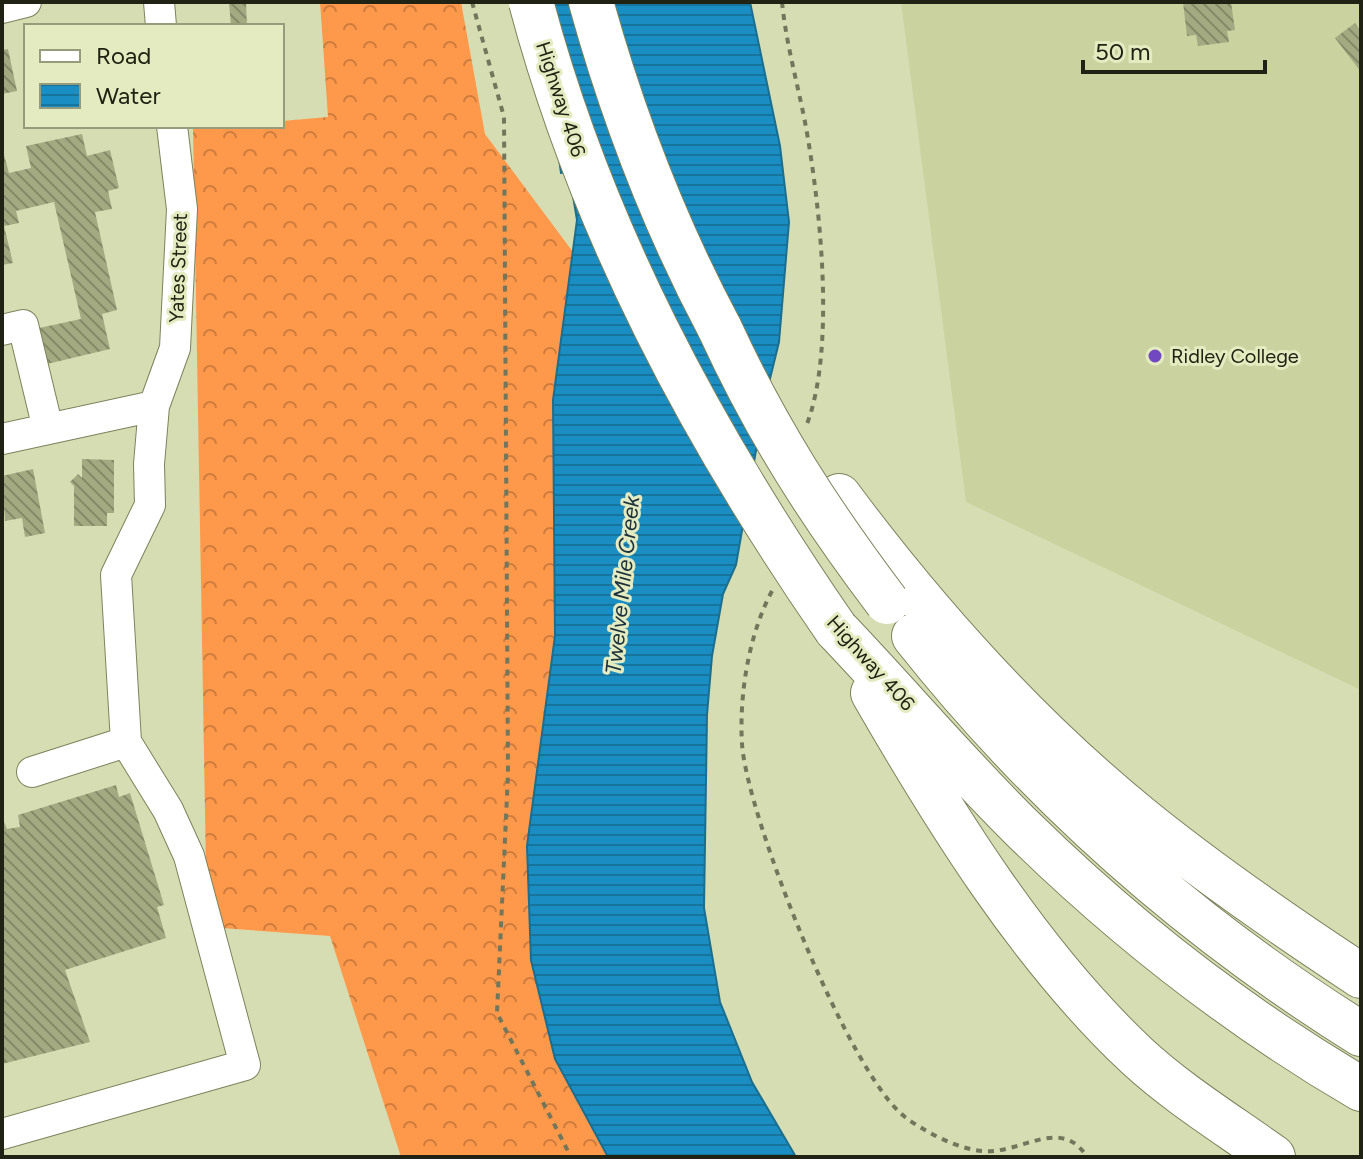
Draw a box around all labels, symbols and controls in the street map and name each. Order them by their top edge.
legend [24,24,284,128]
scale bar [1083,24,1265,74]
text: 50 m [1095,37,1151,66]
street label: Highway 406 [531,38,591,160]
text: Road [96,41,151,70]
text: Water [96,81,161,110]
street label: Yates Street [164,213,192,323]
place label: Ridley College [1171,344,1299,368]
marker: Ridley College [1146,347,1164,365]
water label: Twelve Mile Creek [600,493,645,675]
street label: Highway 406 [822,610,920,716]

